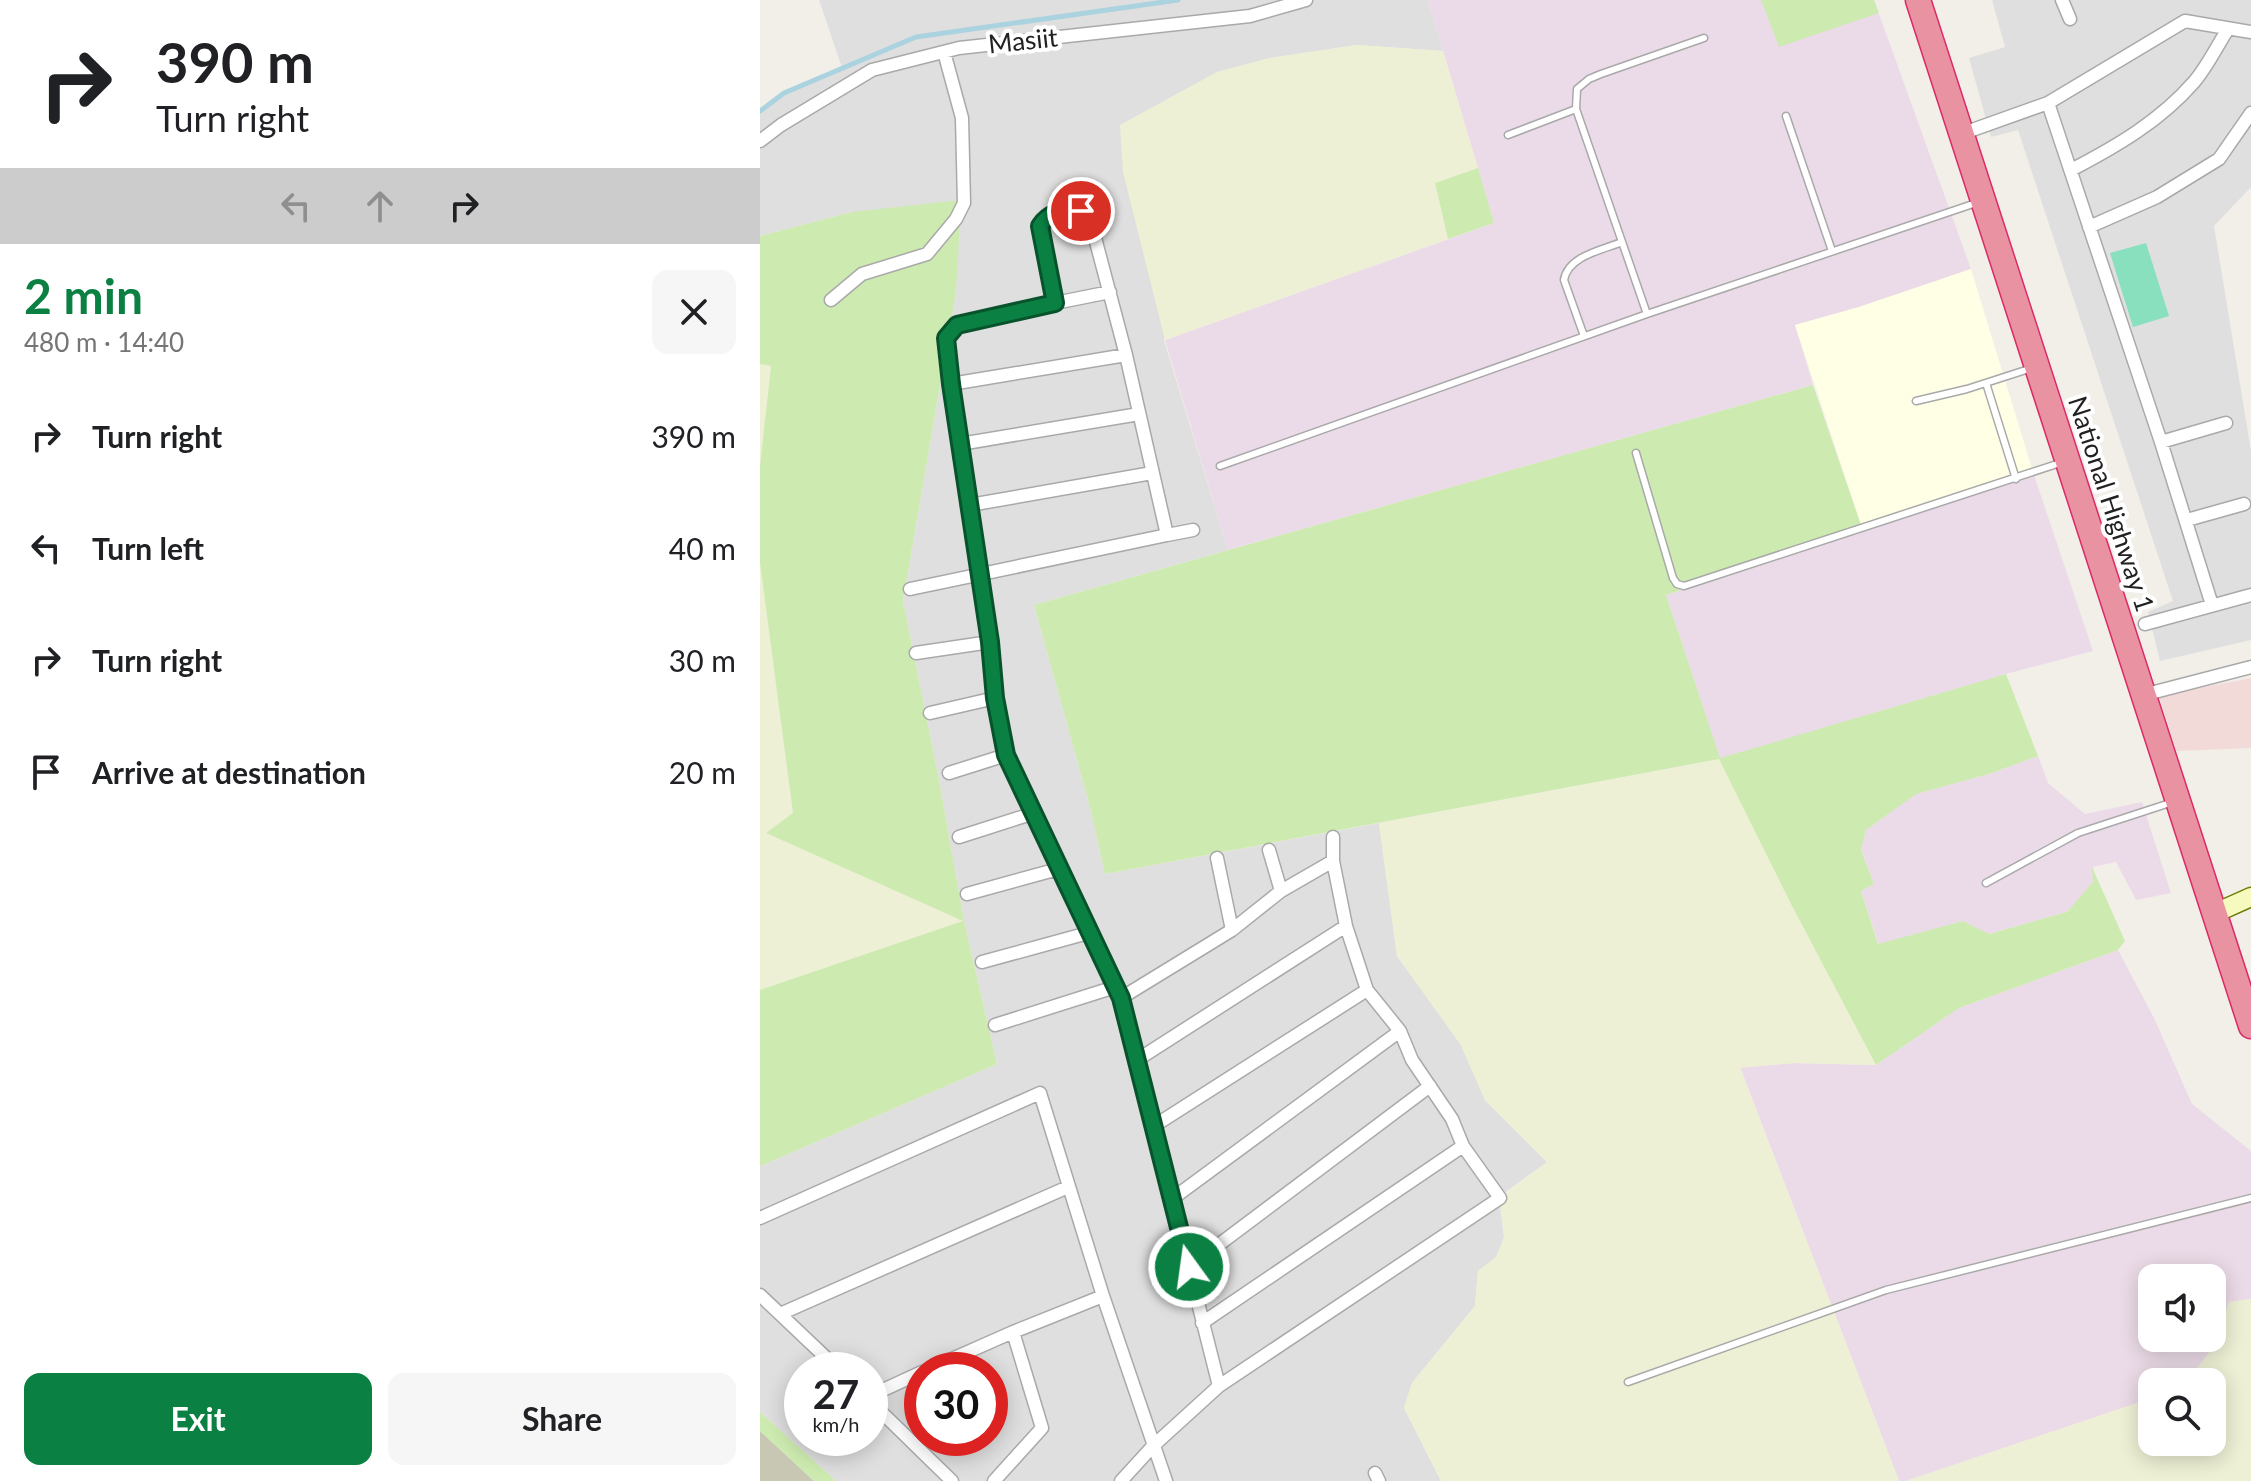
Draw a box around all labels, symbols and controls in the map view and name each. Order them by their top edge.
street label: Masiit [987,20,1060,60]
text: 390 m [156,28,314,95]
icon: right [24,32,128,136]
text: Turn right [156,96,309,140]
pin [1047,177,1115,245]
icon: left [274,184,318,228]
icon: ahead [358,184,402,228]
icon: right [442,184,486,228]
icon: arrive [1059,189,1103,233]
text: 2 min [24,267,143,324]
button: close [652,270,736,354]
text: 480 m · 14:40 [24,326,184,358]
street label: National Highway 1 [2062,392,2162,615]
icon: right [24,414,68,458]
text: Turn right [92,418,222,454]
text: 390 m [651,418,736,454]
icon: left [24,526,68,570]
text: Turn left [92,530,204,566]
text: 40 m [669,530,736,566]
icon: right [24,638,68,682]
text: Turn right [92,642,222,678]
text: 30 m [669,642,736,678]
icon: arrive [24,750,68,794]
text: Arrive at destination [92,754,366,790]
text: 20 m [669,754,736,790]
position arrow [1147,1225,1231,1309]
map controls [2138,1264,2226,1456]
button: sound [2138,1264,2226,1352]
speed limit sign: 30 [904,1352,1008,1456]
button: search [2138,1368,2226,1456]
text: 27 [813,1370,859,1418]
button: Exit [24,1373,372,1465]
button: Share [388,1373,736,1465]
text: km/h [813,1412,859,1436]

